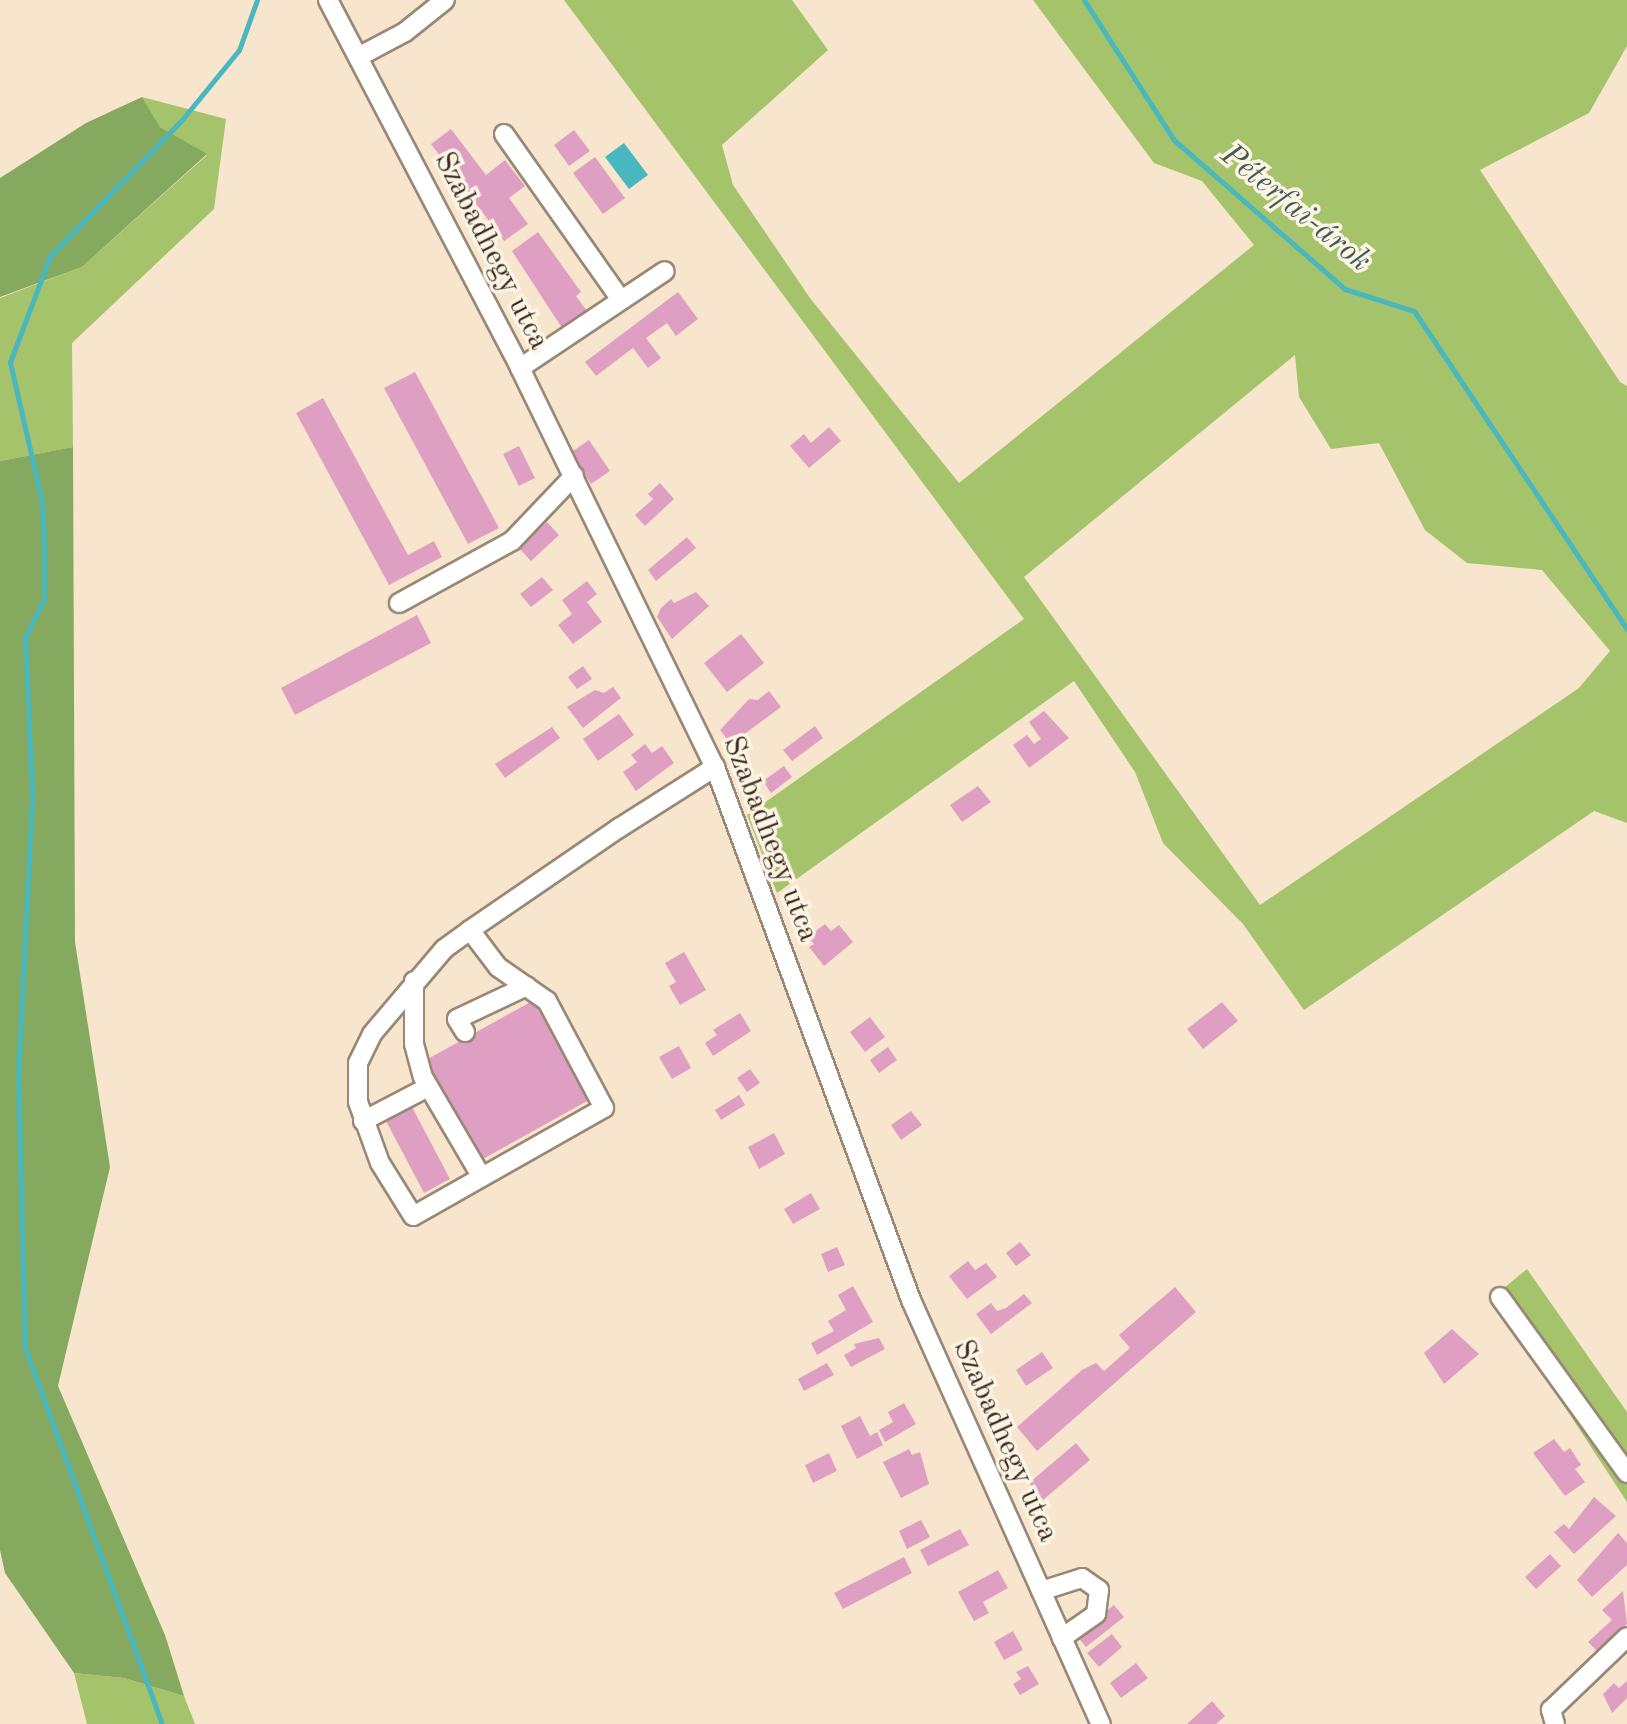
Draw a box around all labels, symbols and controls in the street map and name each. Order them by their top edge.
water label: Péterfai-árok [1212,137,1378,281]
street label: Szabadhegy utca [426,146,556,356]
street label: Szabadhegy utca [714,731,826,947]
street label: Szabadhegy utca [944,1334,1066,1548]

